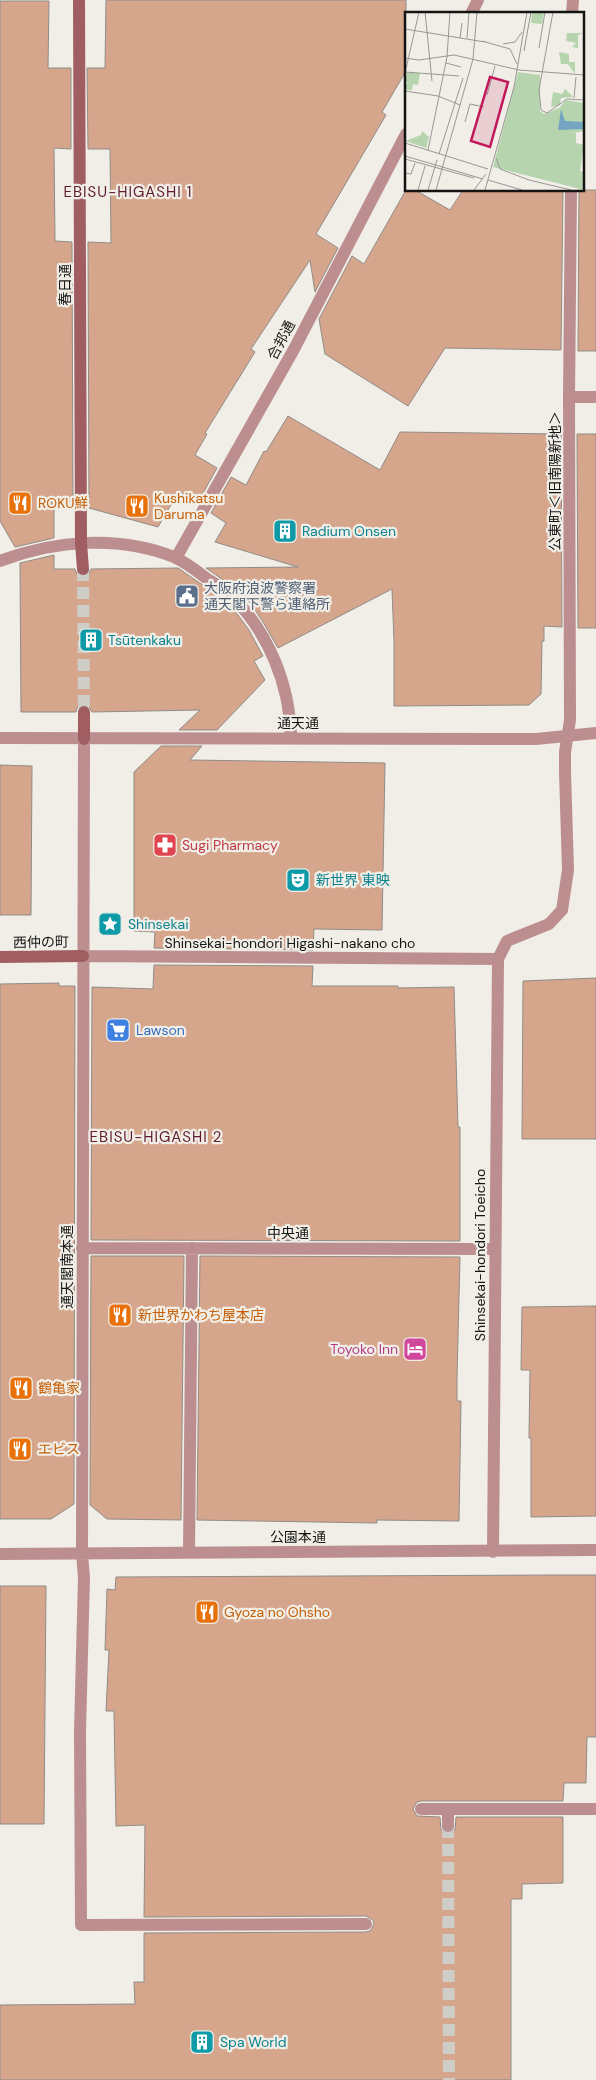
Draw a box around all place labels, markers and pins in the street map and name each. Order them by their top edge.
place label: Kushikatsu Daruma [154,489,223,523]
restaurant icon: ROKU鮮 [7,490,33,516]
restaurant icon: Kushikatsu Daruma [124,493,150,519]
place label: ROKU鮮 [38,494,89,512]
building icon: Radium Onsen [272,518,298,544]
place label: Radium Onsen [302,522,396,540]
place label: 大阪府浪波警察署 通天閣下警ら連絡所 [204,579,330,613]
public building icon: 大阪府浪波警察署 通天閣下警ら連絡所 [174,583,200,609]
building icon: Tsūtenkaku [78,627,104,653]
place label: Tsūtenkaku [108,631,181,649]
pharmacy icon: Sugi Pharmacy [152,832,178,858]
place label: Sugi Pharmacy [182,836,278,854]
theatre icon: 新世界 東映 [285,867,311,893]
place label: 新世界 東映 [316,871,390,889]
place icon: Shinsekai [97,911,123,937]
place label: Shinsekai [128,915,189,933]
supermarket icon: Lawson [105,1017,131,1043]
place label: Lawson [136,1021,185,1039]
restaurant icon: 新世界かわち屋本店 [107,1302,133,1328]
place label: 新世界かわち屋本店 [138,1306,264,1324]
hotel icon: Toyoko Inn [402,1336,428,1362]
place label: Toyoko Inn [330,1340,398,1358]
restaurant icon: 鶴亀家 [8,1375,34,1401]
place label: 鶴亀家 [38,1379,80,1397]
restaurant icon: エビス [7,1436,33,1462]
place label: エビス [38,1440,80,1458]
restaurant icon: Gyoza no Ohsho [194,1599,220,1625]
place label: Gyoza no Ohsho [224,1603,330,1621]
building icon: Spa World [189,2029,215,2055]
place label: Spa World [220,2033,286,2051]

